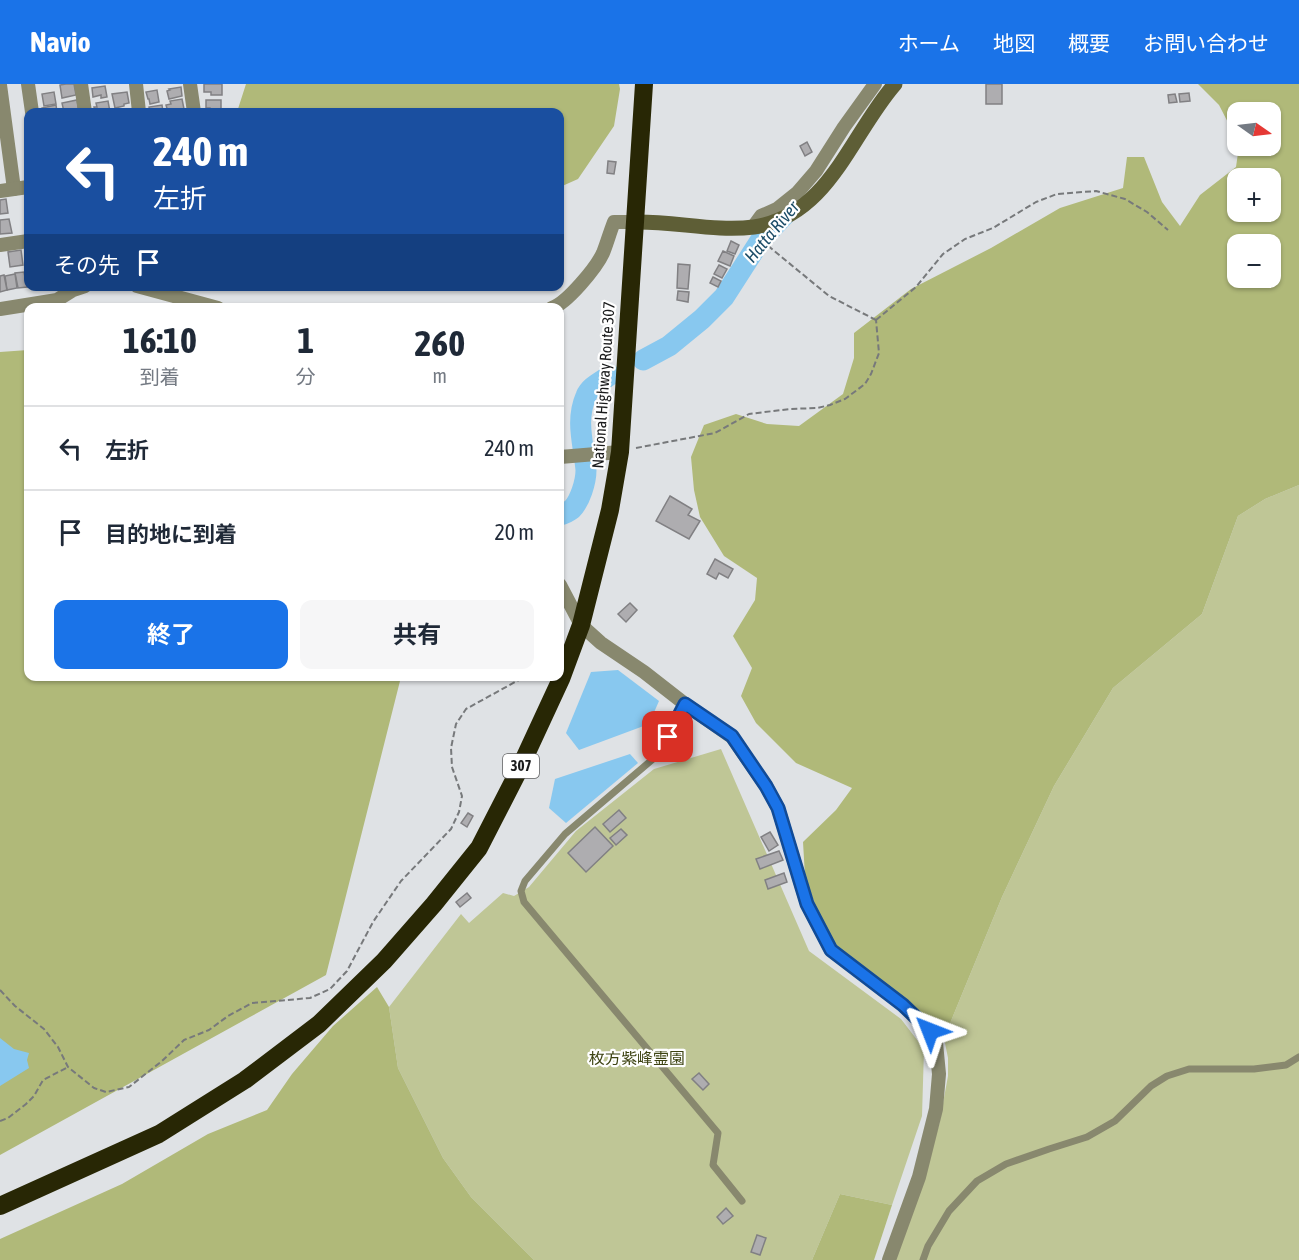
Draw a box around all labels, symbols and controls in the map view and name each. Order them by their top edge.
text: Navio [30,26,91,58]
text: ホーム [898,31,960,55]
text: 地図 [993,31,1035,55]
text: 概要 [1068,31,1110,55]
text: お問い合わせ [1143,31,1269,55]
north arrow [1227,102,1281,156]
map controls [1227,102,1281,288]
text: 240 m [153,127,248,175]
icon: left [54,132,132,210]
button: + [1227,168,1281,222]
text: 左折 [153,183,207,214]
water label: Hatta River [740,196,804,267]
button: − [1227,234,1281,288]
icon: arrive [132,246,165,279]
text: その先 [54,252,120,278]
street label: National Highway Route 307 [588,301,619,469]
text: 16:10 [123,319,197,361]
text: 1 [297,319,314,361]
text: 260 [414,322,465,364]
text: m [433,364,447,387]
text: 到着 [140,365,180,388]
text: 分 [296,365,316,388]
icon: left [54,432,87,465]
text: 240 m [484,435,534,461]
text: 左折 [105,437,149,463]
icon: arrive [54,516,87,549]
text: 20 m [494,519,534,545]
text: 目的地に到着 [105,521,237,547]
button: 終了 [54,600,288,669]
button: 共有 [300,600,534,669]
pin [642,711,693,762]
icon: arrive [651,720,684,753]
road number: 307 [503,754,539,778]
position arrow [898,999,962,1063]
park label: 枚方紫峰霊園 [589,1049,685,1067]

